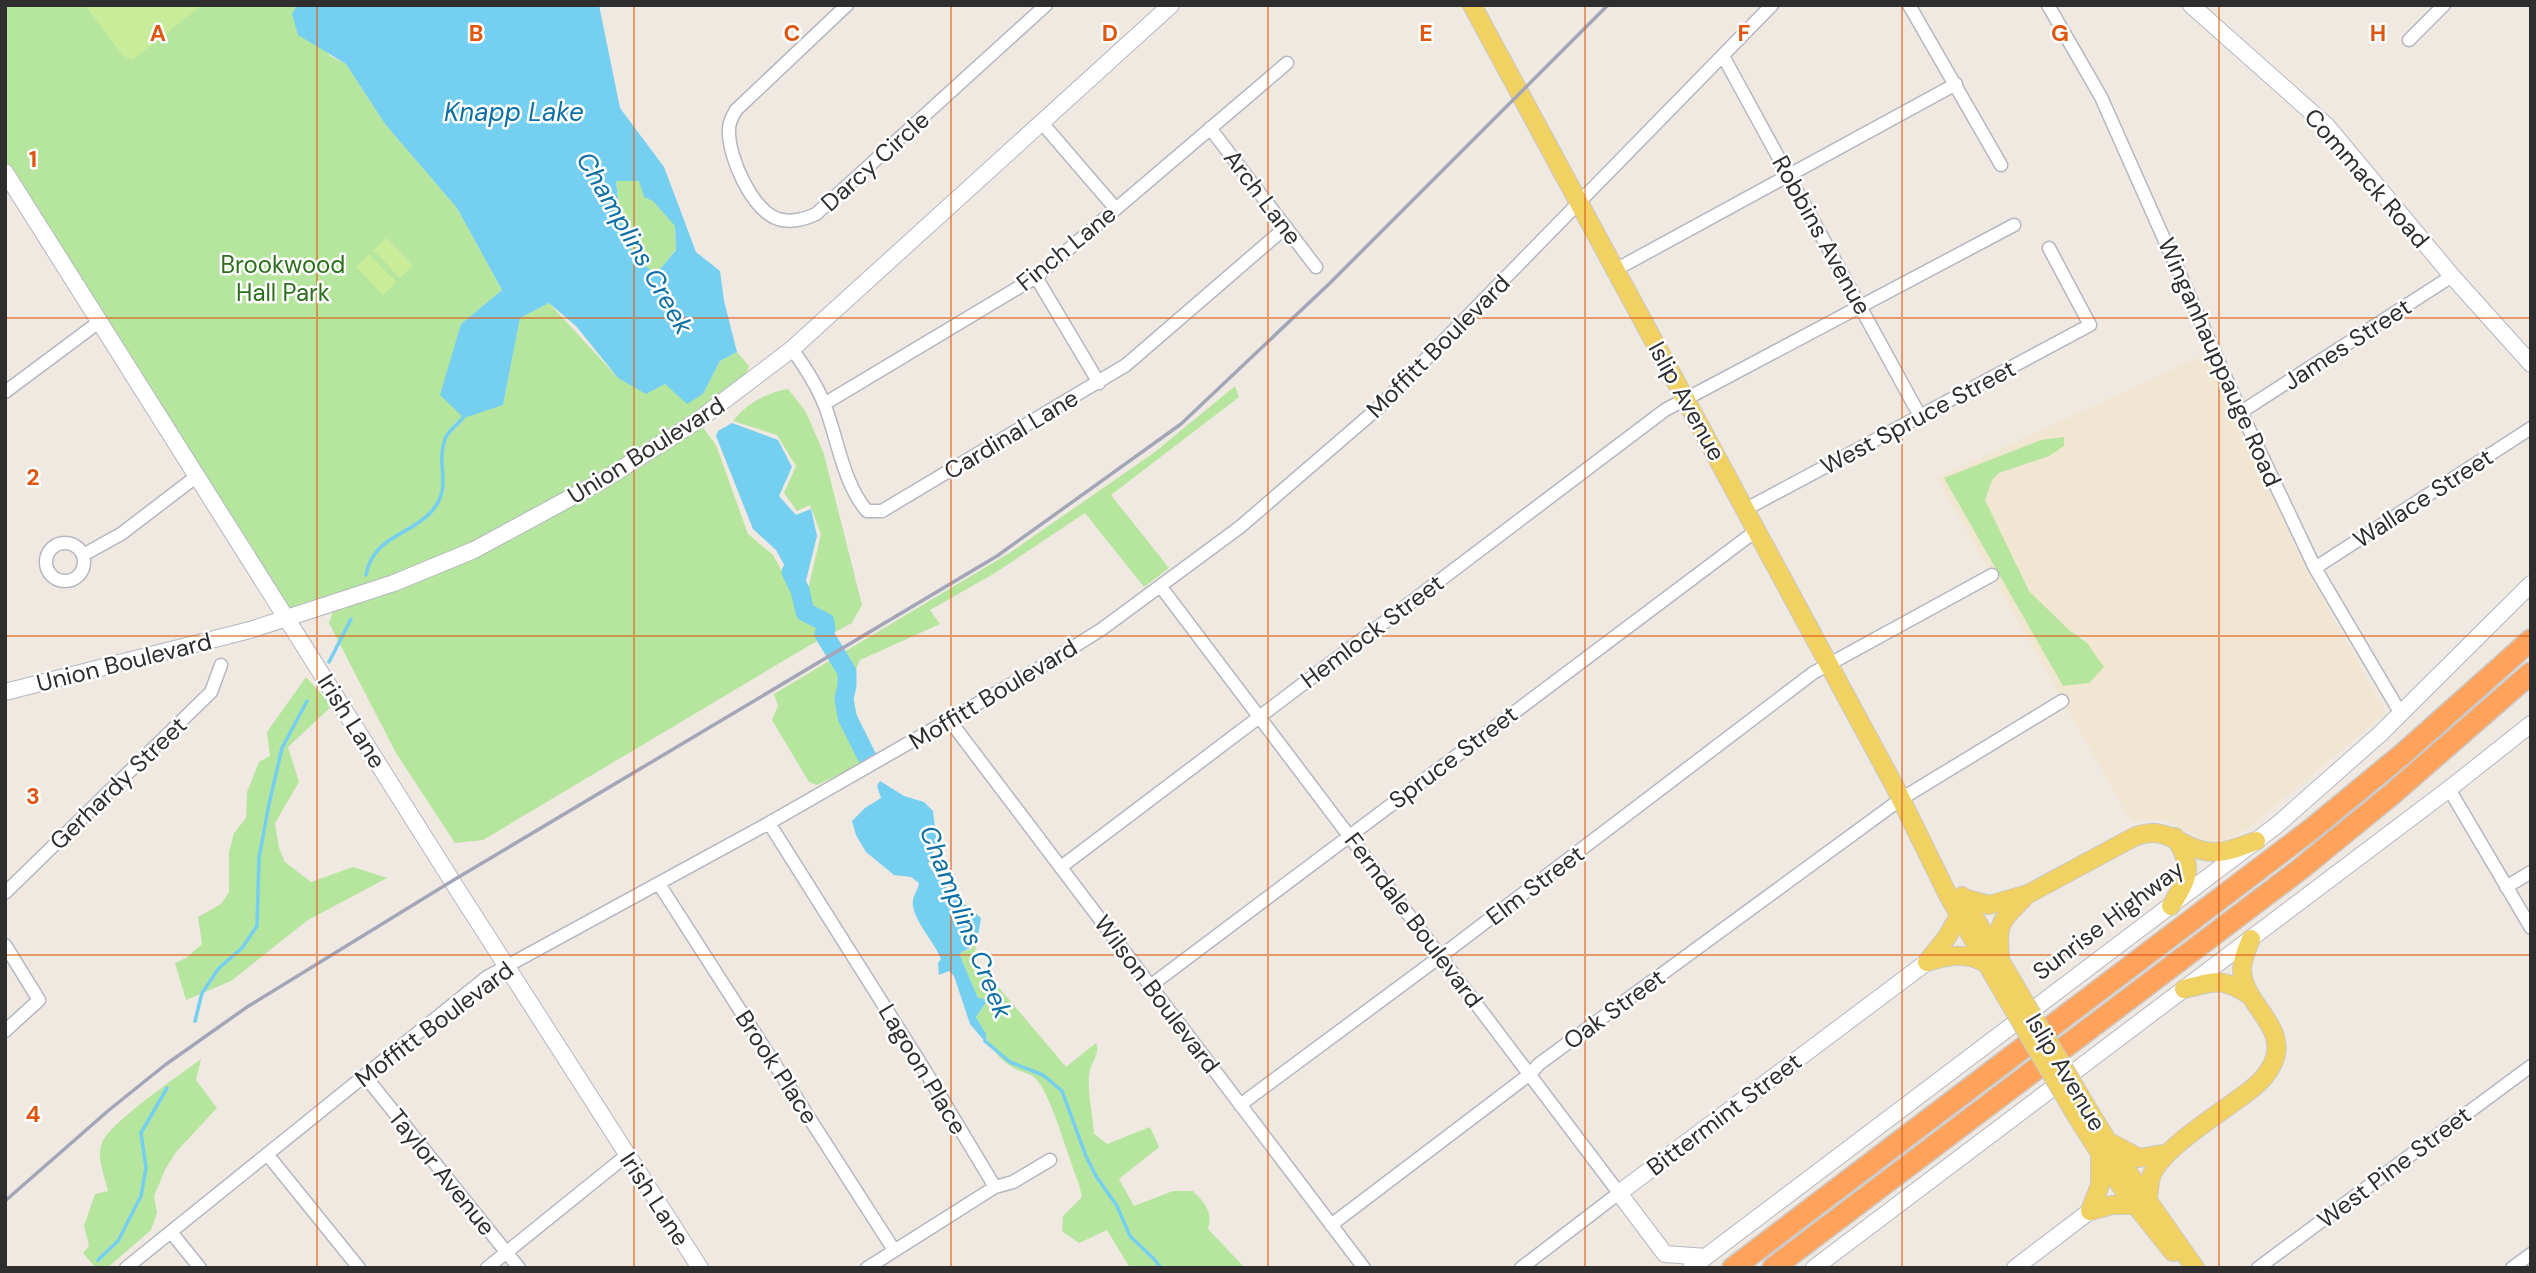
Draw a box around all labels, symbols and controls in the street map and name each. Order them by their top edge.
text: A [150,18,166,48]
text: B [469,18,483,48]
text: C [784,18,800,48]
text: D [1102,18,1118,48]
text: E [1419,18,1433,48]
text: F [1738,18,1751,48]
text: G [2051,18,2069,48]
text: H [2370,18,2386,48]
water label: Knapp Lake [444,95,584,129]
street label: Commack Road [2298,102,2436,254]
street label: Darcy Circle [814,104,936,218]
street label: Arch Lane [1217,143,1309,251]
text: 1 [29,144,37,174]
water label: Champlins Creek [569,145,701,341]
street label: Robbins Avenue [1765,150,1879,320]
street label: Finch Lane [1010,198,1122,298]
street label: Winganhauppauge Road [2151,233,2289,491]
park label: Brookwood Hall Park [221,249,345,308]
street label: Moffitt Boulevard [1360,268,1516,424]
street label: James Street [2277,291,2417,397]
street label: Islip Avenue [1642,336,1732,466]
street label: West Spruce Street [1815,353,2021,481]
street label: Cardinal Lane [938,382,1084,486]
street label: Union Boulevard [562,389,730,511]
street label: Wallace Street [2347,441,2499,555]
text: 2 [26,462,40,492]
street label: Hemlock Street [1294,567,1450,695]
street label: Union Boulevard [33,625,215,699]
street label: Moffitt Boulevard [903,632,1083,756]
street label: Irish Lane [311,668,393,774]
street label: Spruce Street [1382,698,1524,816]
street label: Gerhardy Street [43,710,193,856]
text: 3 [26,781,40,811]
water label: Champlins Creek [912,820,1021,1024]
street label: Ferndale Boulevard [1338,826,1490,1014]
street label: Elm Street [1480,838,1590,932]
street label: Sunrise Highway [2026,853,2190,987]
street label: Wilson Boulevard [1087,909,1227,1079]
street label: Moffitt Boulevard [348,954,520,1094]
street label: Oak Street [1557,962,1671,1056]
street label: Lagoon Place [872,998,974,1140]
street label: Brook Place [729,1004,825,1130]
street label: Islip Avenue [2019,1008,2113,1136]
street label: Bittermint Street [1640,1046,1808,1182]
text: 4 [26,1099,41,1129]
street label: West Pine Street [2311,1099,2477,1235]
street label: Taylor Avenue [381,1102,503,1242]
street label: Irish Lane [613,1146,697,1252]

